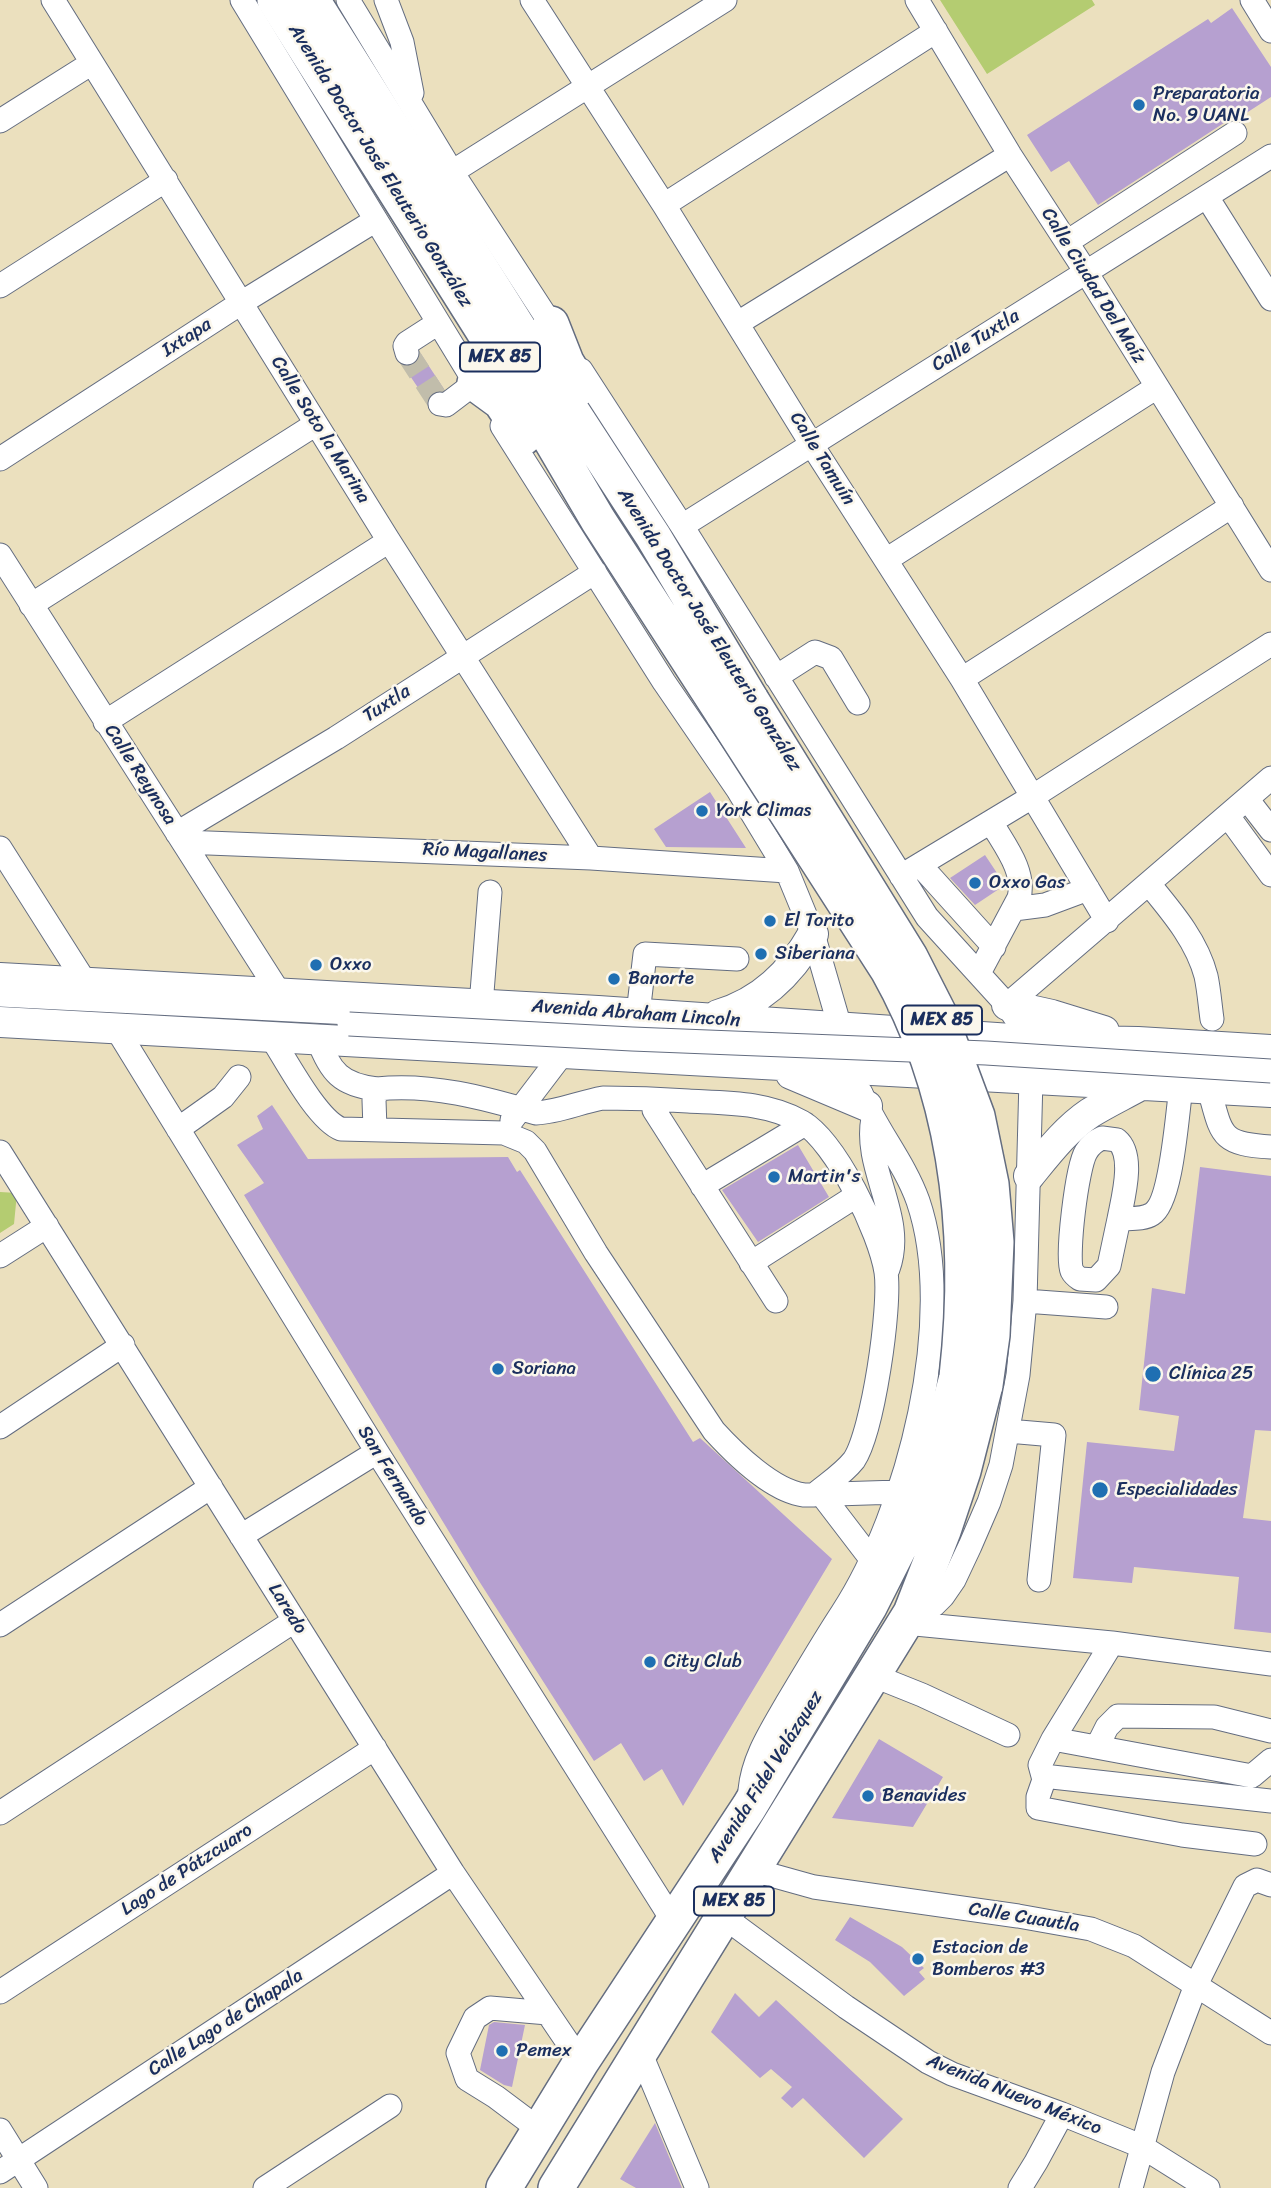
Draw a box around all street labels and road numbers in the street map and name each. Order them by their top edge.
street label: Avenida Doctor José Eleuterio González [283,20,477,312]
street label: Calle Ciudad Del Maíz [1036,204,1150,368]
street label: Calle Tuxtla [928,305,1024,377]
street label: Ixtapa [158,314,216,362]
road number: MEX 85 [460,342,540,372]
street label: Calle Soto la Marina [266,352,374,508]
street label: Calle Tamuín [784,408,860,510]
street label: Avenida Doctor José Eleuterio González [612,484,806,776]
street label: Tuxtla [359,680,415,728]
street label: Calle Reynosa [99,720,181,830]
street label: Río Magallanes [422,838,548,868]
street label: Avenida Abraham Lincoln [531,995,741,1033]
road number: MEX 85 [902,1006,982,1035]
street label: San Fernando [352,1422,432,1530]
street label: Laredo [263,1580,311,1638]
street label: Avenida Fidel Velázquez [704,1687,828,1867]
street label: Lago de Pátzcuaro [117,1819,257,1921]
road number: MEX 85 [694,1886,774,1915]
street label: Calle Cuautla [967,1898,1081,1938]
street label: Calle Lago de Chapala [144,1964,308,2082]
street label: Avenida Nuevo México [923,2049,1105,2141]

